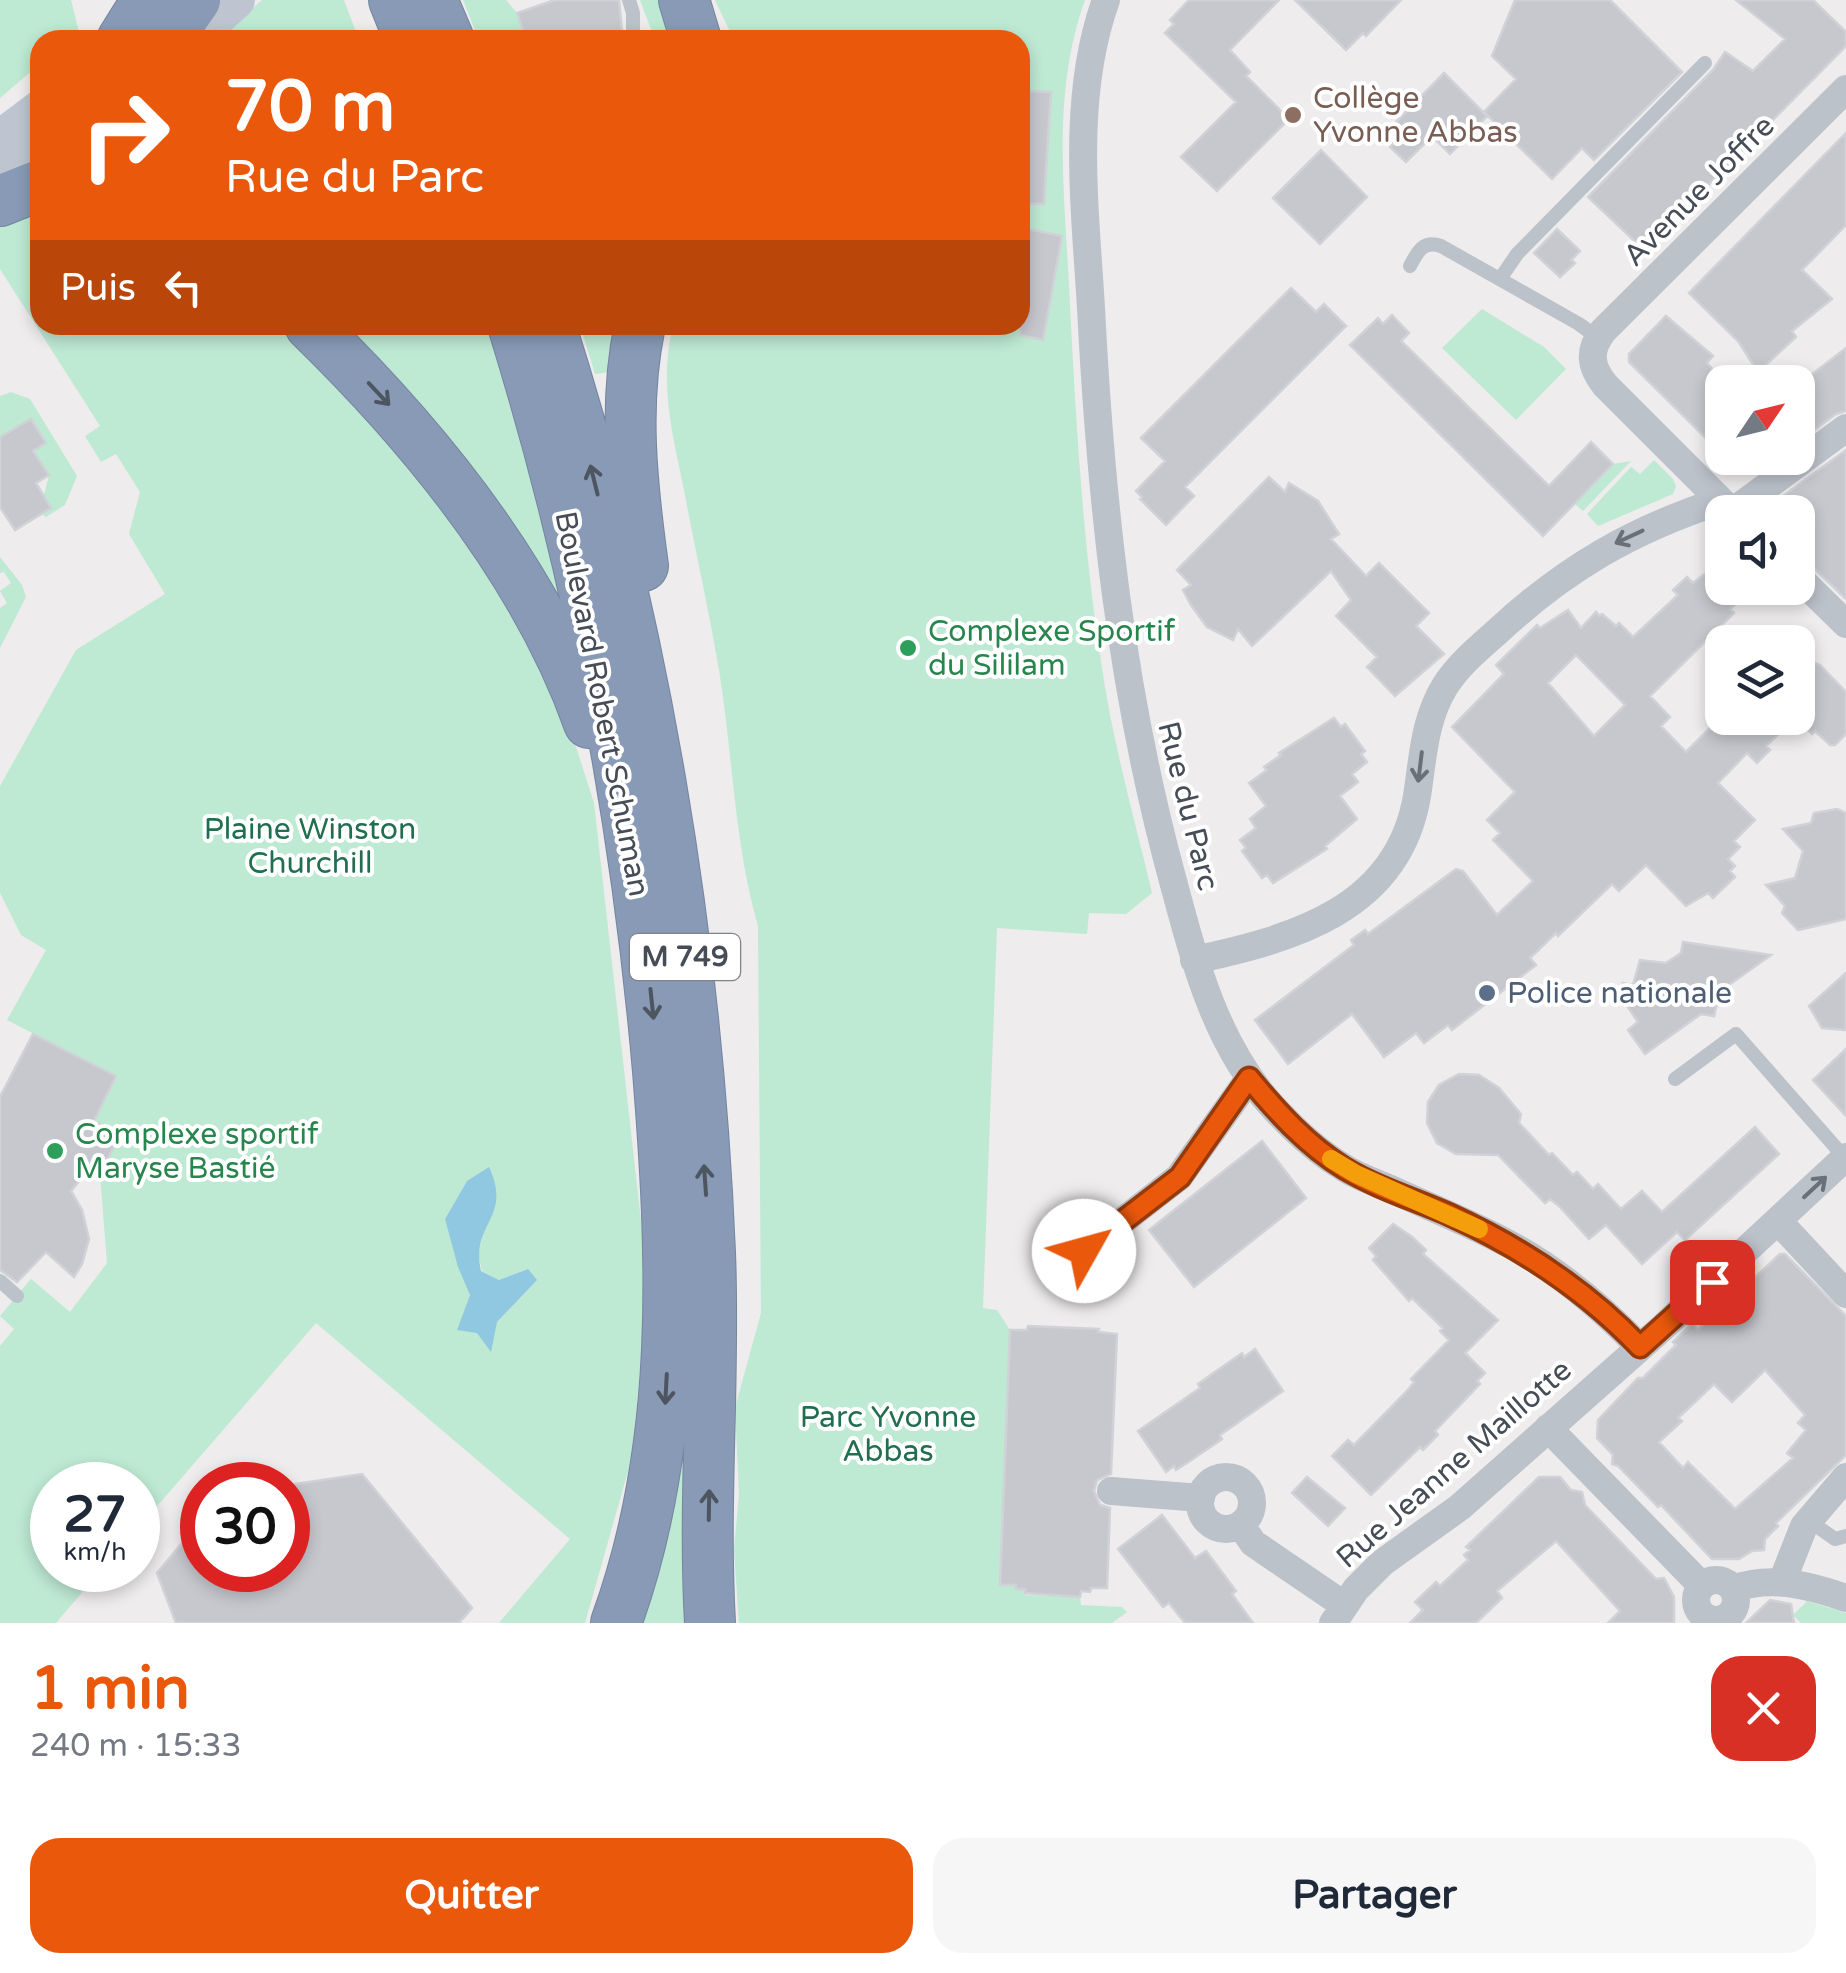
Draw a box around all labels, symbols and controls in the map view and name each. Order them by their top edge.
text: 70 m [225,66,395,150]
icon: right [60,70,190,200]
place label: Collège Yvonne Abbas [1313,80,1518,151]
marker: Collège Yvonne Abbas [1282,104,1304,126]
street label: Avenue Joffre [1616,108,1782,274]
text: Rue du Parc [225,151,484,205]
icon: left [156,260,211,315]
text: Puis [60,265,136,311]
north arrow [1705,365,1815,475]
map controls [1705,365,1815,735]
one-way arrow [367,381,390,406]
one-way arrow [583,465,602,496]
button: sound [1705,495,1815,605]
street label: Boulevard Robert Schuman [546,508,658,900]
one-way arrow [1615,528,1645,547]
place label: Complexe Sportif du Sililam [928,613,1176,684]
button: layers [1705,625,1815,735]
marker: Complexe Sportif du Sililam [897,637,919,659]
street label: Rue du Parc [1149,718,1227,894]
one-way arrow [1410,751,1429,783]
park label: Plaine Winston Churchill [204,811,416,882]
road number: M 749 [630,934,740,980]
place label: Police nationale [1507,975,1732,1012]
marker: Police nationale [1476,982,1498,1004]
one-way arrow [642,988,661,1020]
place label: Complexe sportif Maryse Bastié [75,1116,319,1187]
marker: Complexe sportif Maryse Bastié [44,1140,66,1162]
one-way arrow [696,1165,715,1197]
one-way arrow [1802,1176,1827,1199]
position arrow [1032,1199,1136,1303]
pin [1670,1240,1755,1325]
icon: arrive [1685,1255,1740,1310]
street label: Rue Jeanne Maillotte [1329,1352,1579,1576]
one-way arrow [656,1372,675,1404]
park label: Parc Yvonne Abbas [800,1399,976,1470]
speed limit sign: 30 [180,1462,310,1592]
text: 27 [64,1485,126,1545]
one-way arrow [700,1490,718,1522]
text: km/h [64,1537,126,1567]
text: 1 min [30,1653,190,1725]
button: close [1711,1656,1816,1761]
text: 240 m · 15:33 [30,1727,242,1765]
button: Quitter [30,1838,913,1953]
button: Partager [933,1838,1816,1953]

